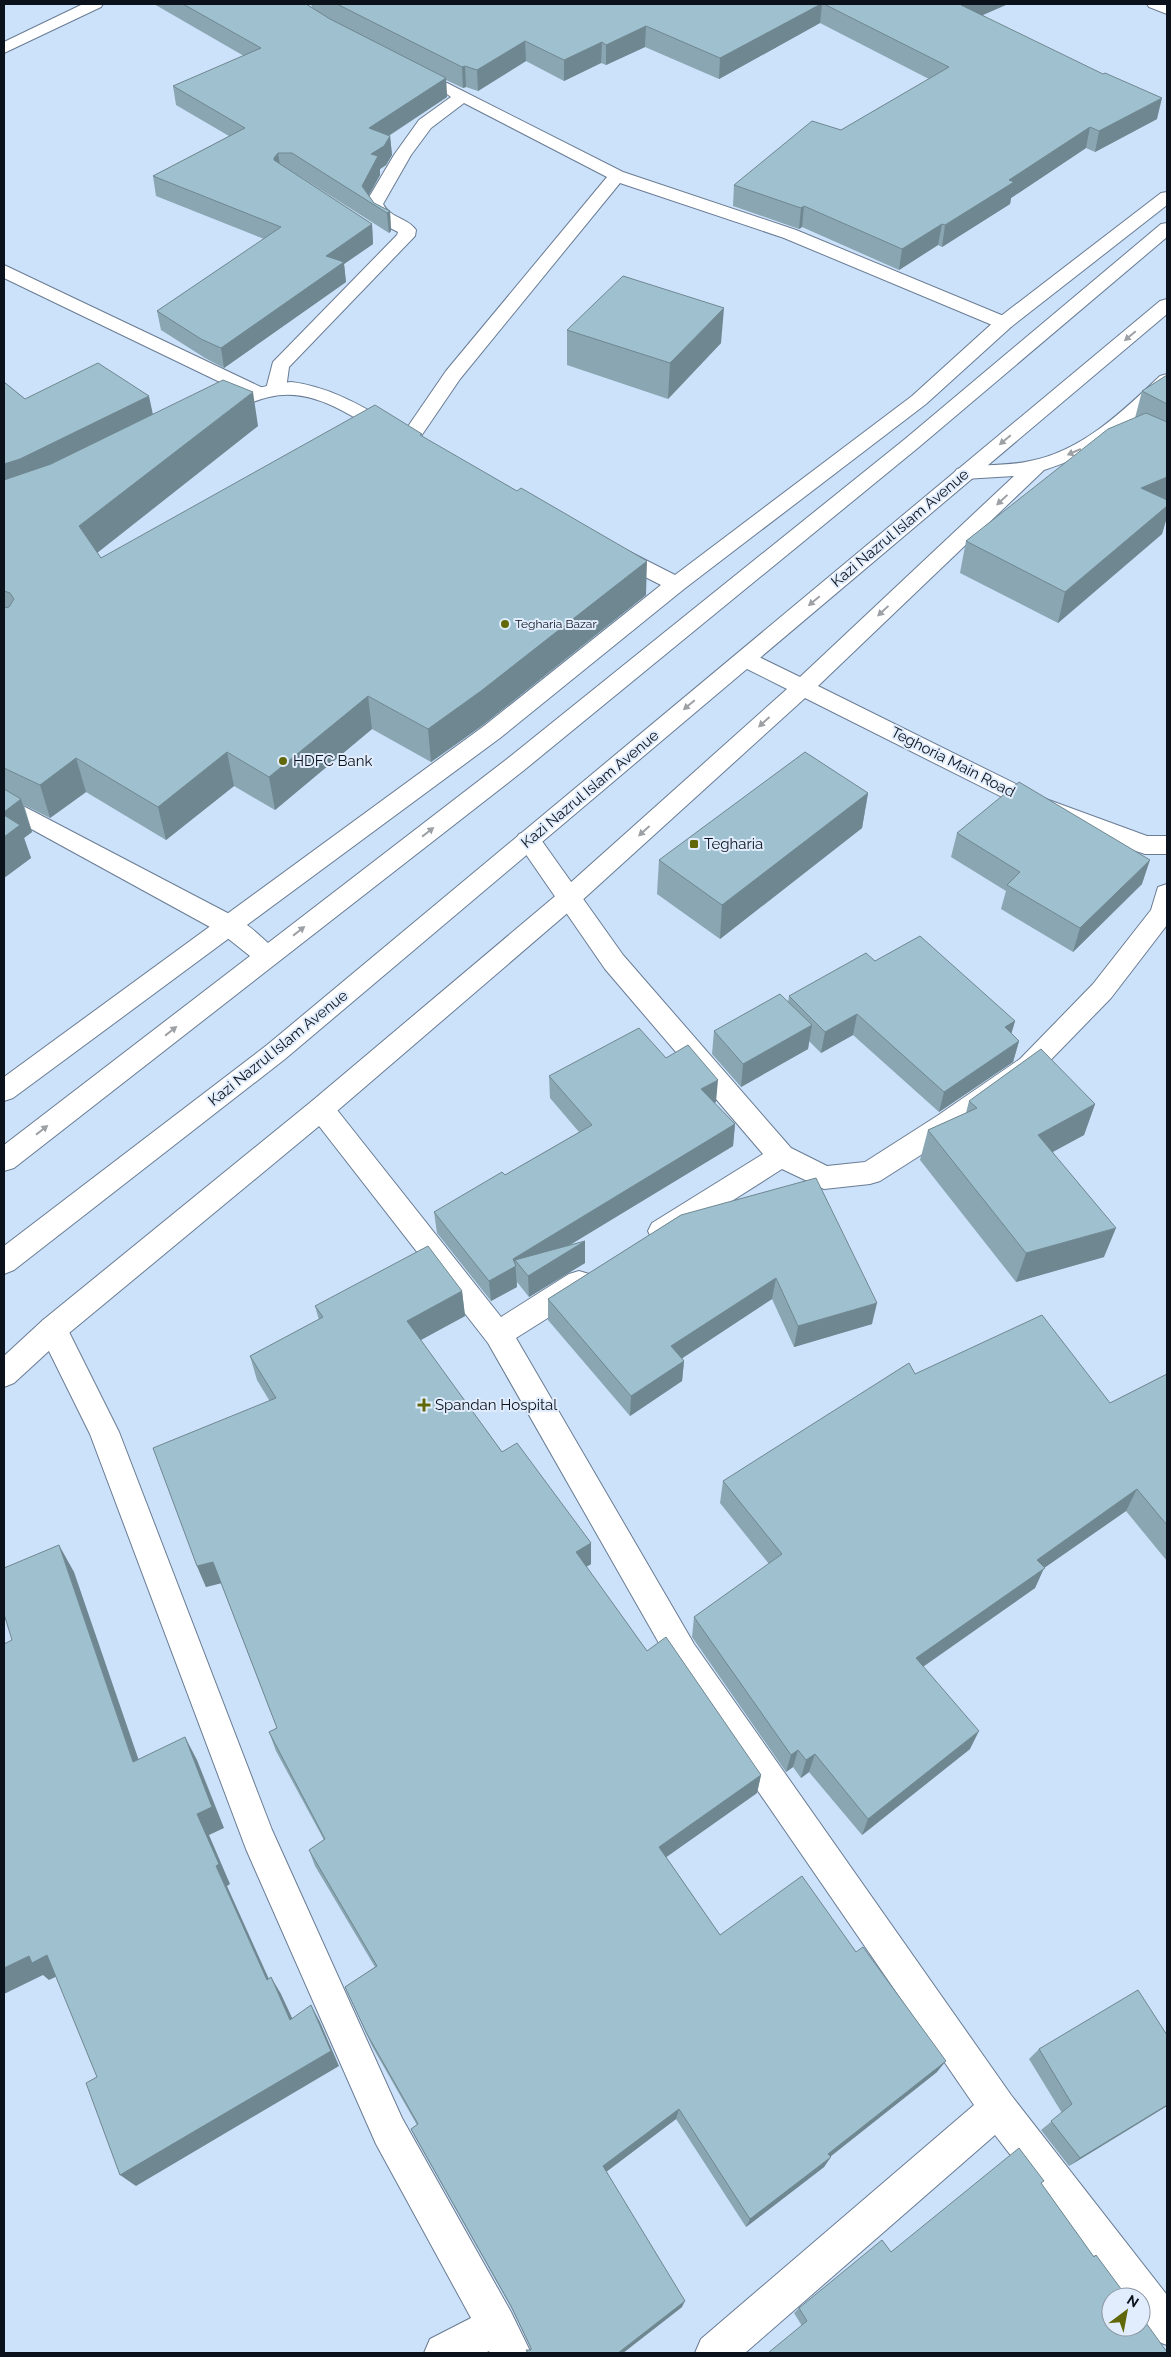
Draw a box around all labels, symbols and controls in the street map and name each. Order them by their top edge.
one-way arrow [1124,330,1136,341]
one-way arrow [999,434,1012,445]
one-way arrow [1067,448,1081,456]
street label: Kazi Nazrul Islam Avenue [828,465,973,591]
one-way arrow [996,494,1008,506]
one-way arrow [807,595,820,606]
one-way arrow [878,605,890,617]
place label: Tegharia Bazar [515,617,597,631]
marker: Tegharia Bazar [499,618,511,630]
one-way arrow [683,700,696,711]
one-way arrow [759,716,771,728]
street label: Teghoria Main Road [888,723,1018,801]
street label: Kazi Nazrul Islam Avenue [518,726,663,852]
place label: HDFC Bank [293,752,372,770]
marker: HDFC Bank [277,755,289,767]
one-way arrow [638,825,650,837]
one-way arrow [421,827,435,837]
place label: Tegharia [704,835,763,853]
marker: Tegharia [688,838,700,850]
one-way arrow [292,926,305,937]
street label: Kazi Nazrul Islam Avenue [205,986,351,1110]
one-way arrow [164,1025,177,1036]
one-way arrow [35,1125,49,1135]
place label: Spandan Hospital [435,1396,558,1414]
marker: Spandan Hospital [417,1398,431,1412]
north arrow [1101,2287,1151,2337]
text: N [1124,2291,1142,2311]

